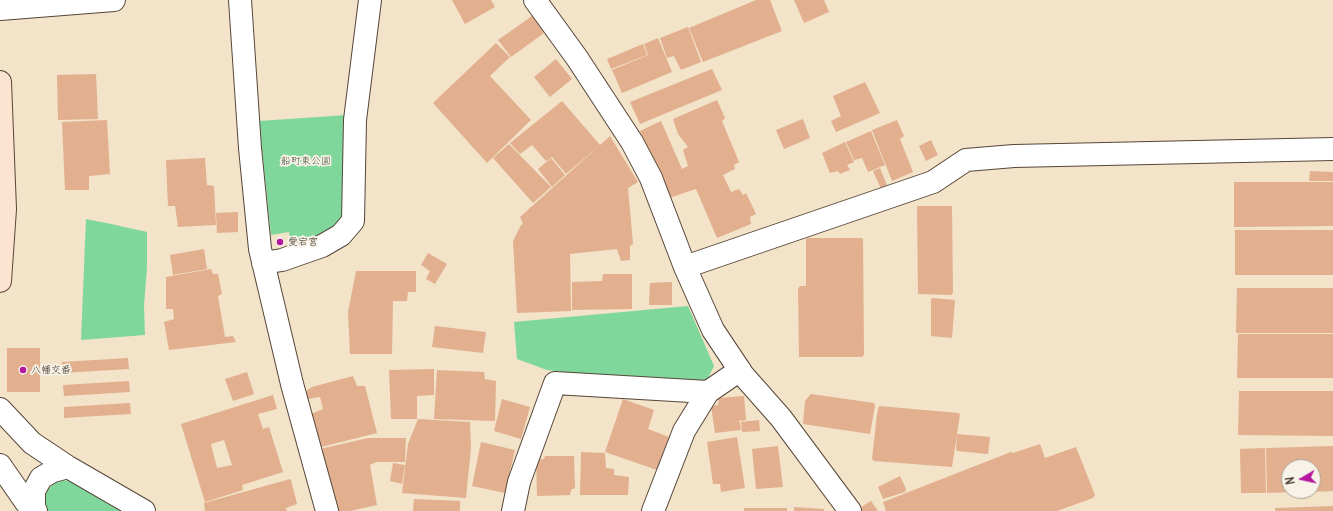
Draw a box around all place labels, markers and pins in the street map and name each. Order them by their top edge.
place label: 愛宕宮 [288,236,318,248]
marker: 愛宕宮 [275,237,285,247]
place label: 八幡交番 [31,364,71,376]
marker: 八幡交番 [18,365,28,375]

